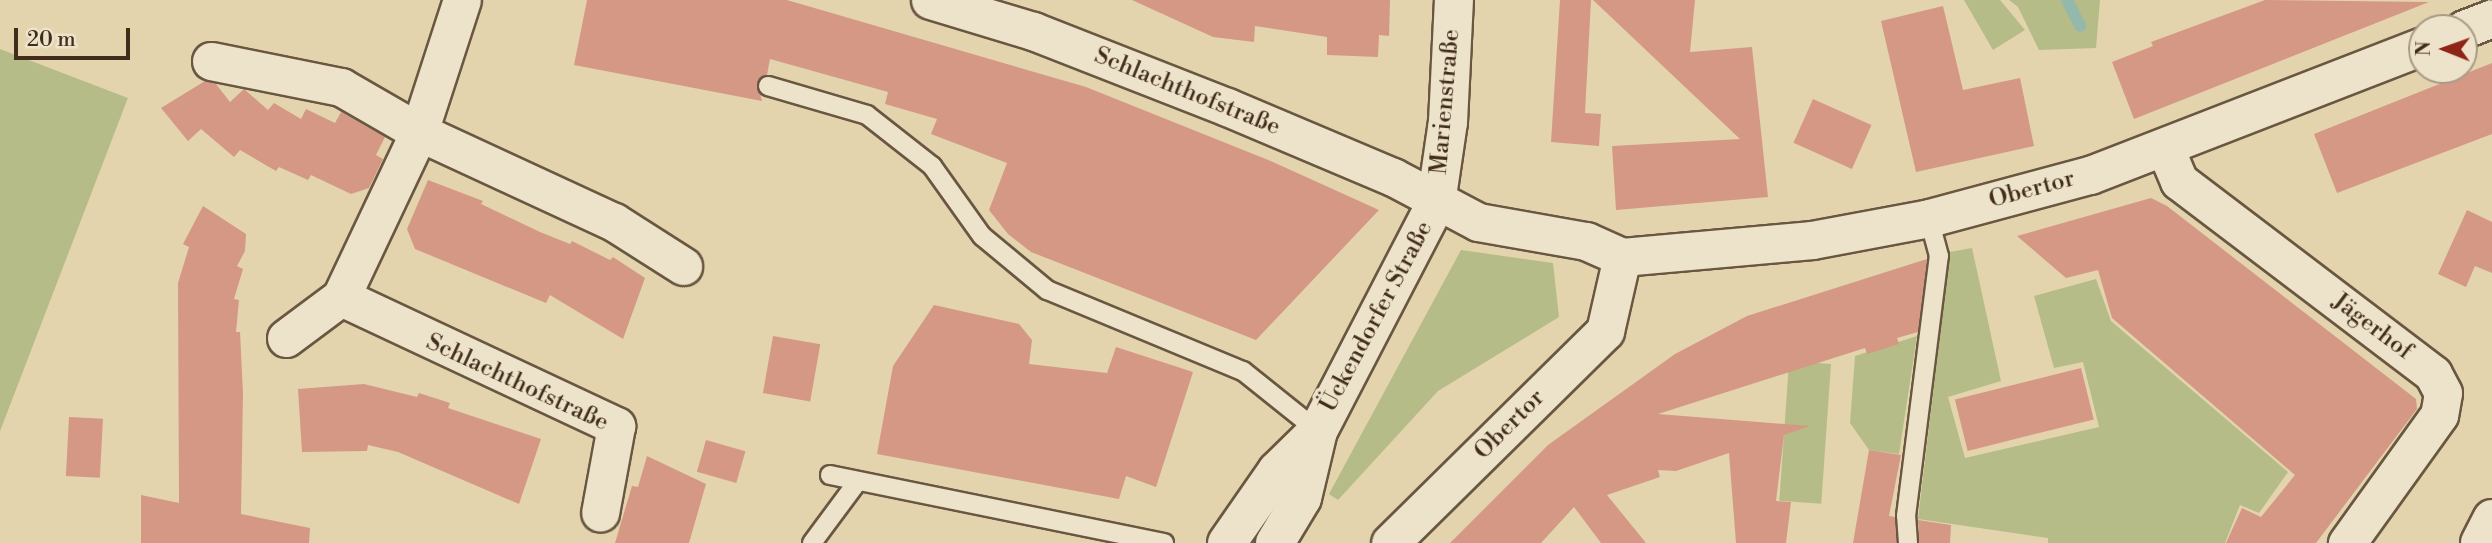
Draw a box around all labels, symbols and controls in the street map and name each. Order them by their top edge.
scale bar [18,14,133,58]
north arrow [2408,14,2478,84]
text: 20 m [27,27,76,53]
street label: Marienstraße [1425,28,1467,176]
text: N [2412,41,2436,56]
street label: Schlachthofstraße [1090,42,1284,142]
street label: Obertor [1986,165,2078,215]
street label: Ückendorfer Straße [1315,217,1439,417]
street label: Jägerhof [2326,288,2418,366]
street label: Schlachthofstraße [421,328,613,438]
street label: Obertor [1469,384,1551,466]

